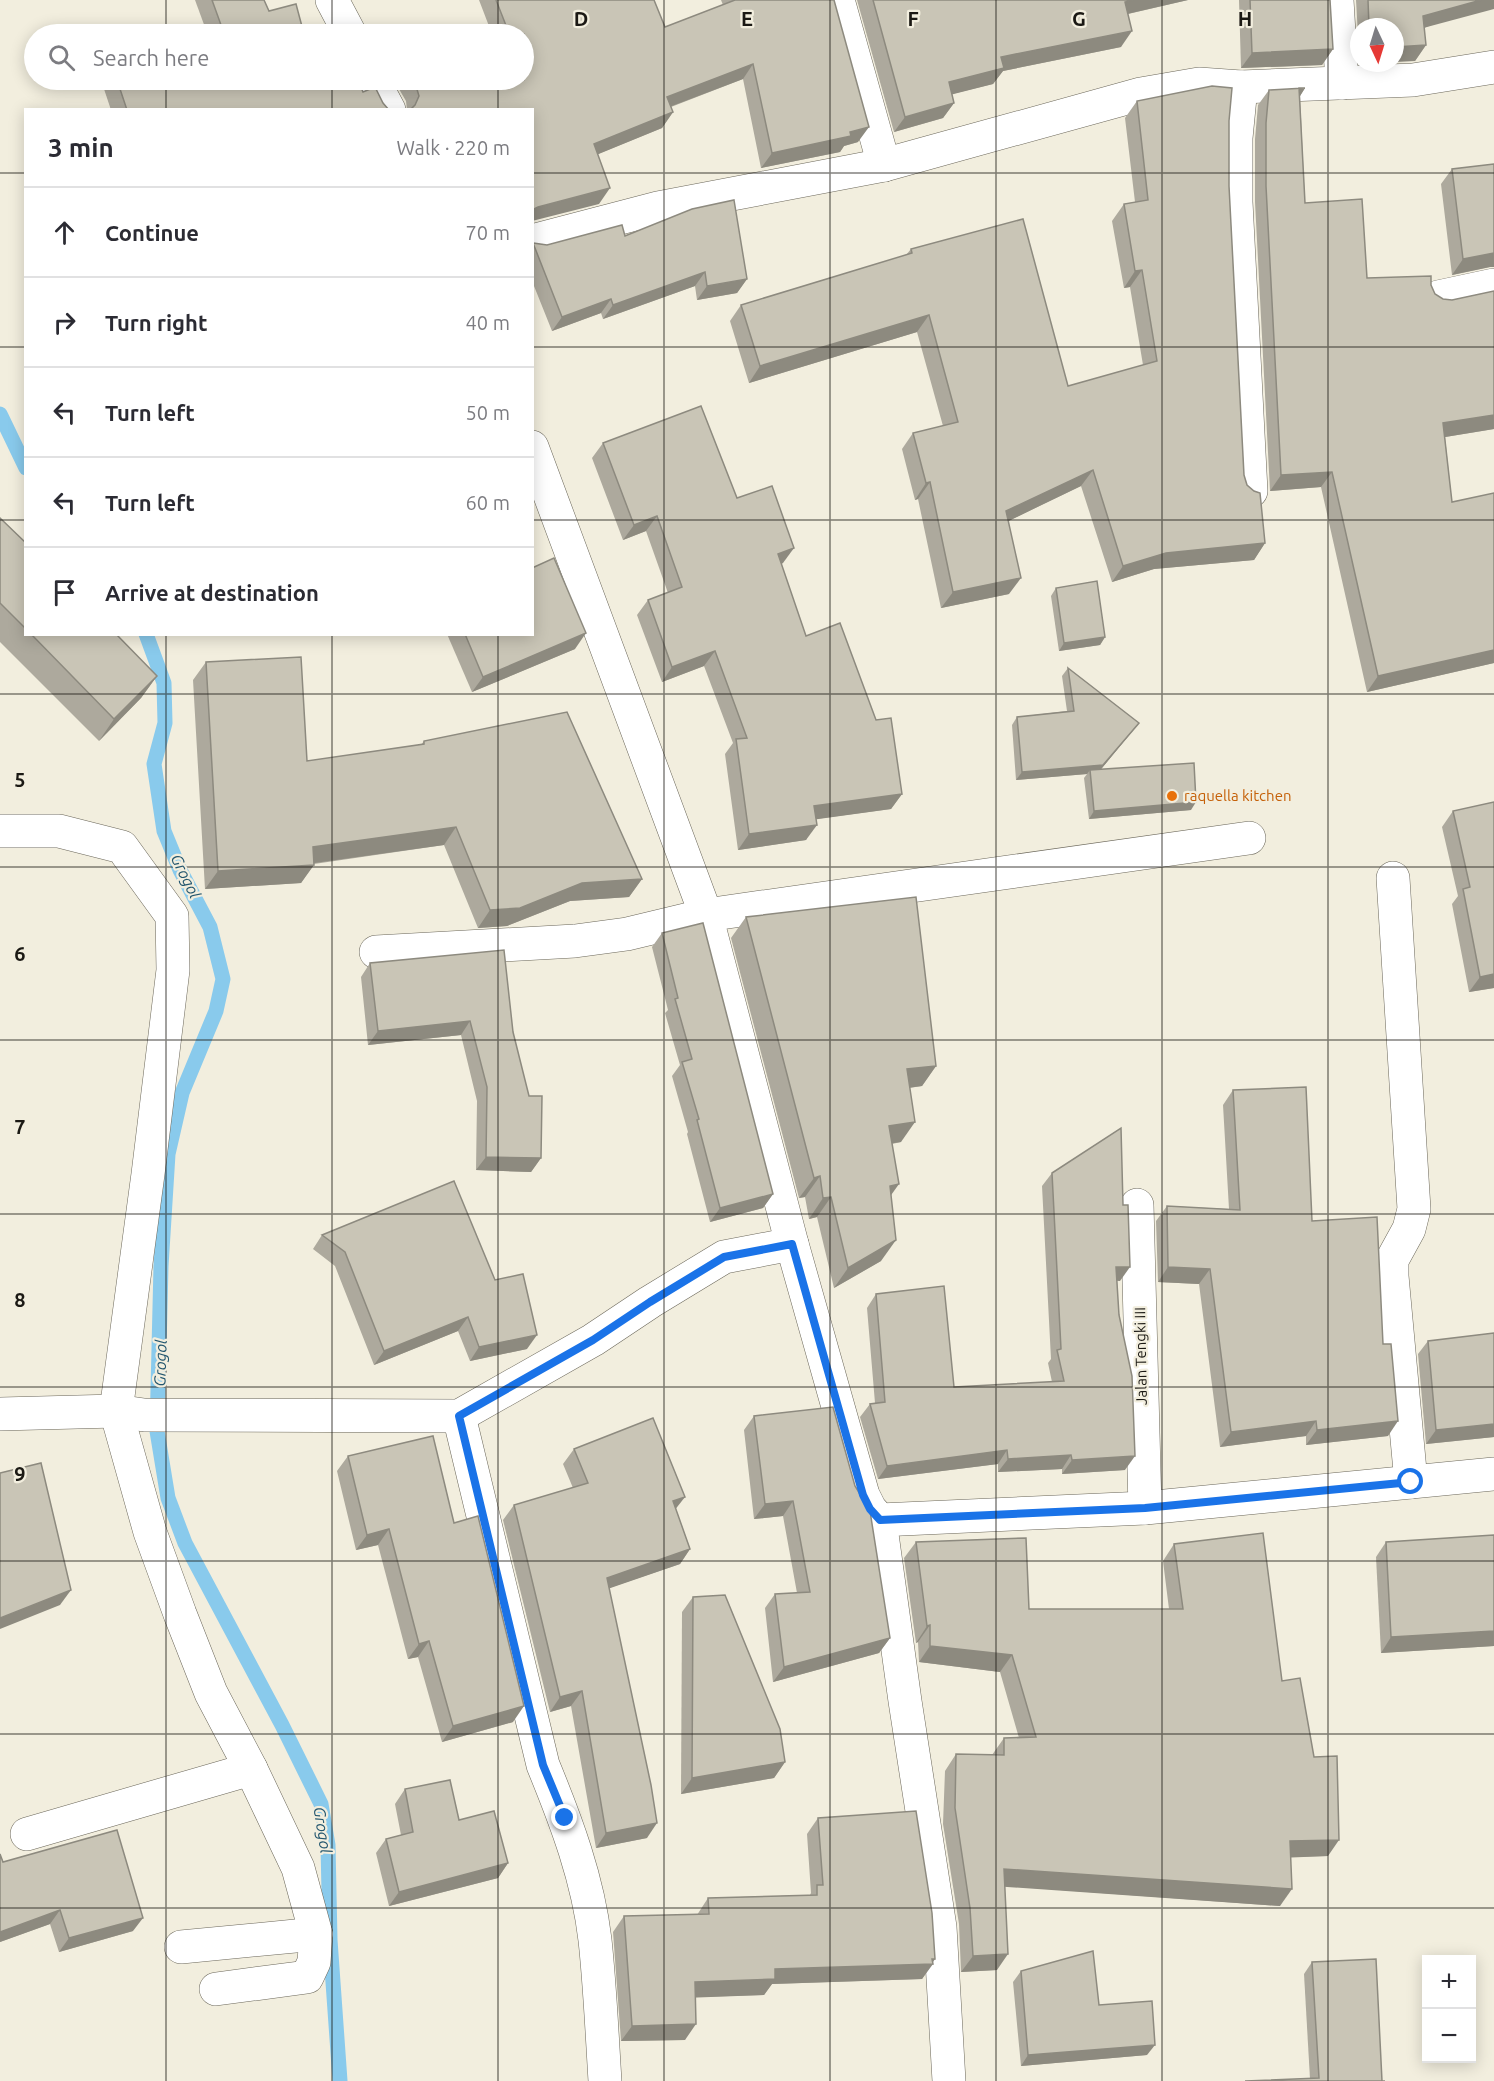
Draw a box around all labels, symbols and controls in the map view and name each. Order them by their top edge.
text: D [574,7,588,30]
text: E [741,7,753,30]
text: F [907,7,919,30]
text: G [1072,7,1086,30]
text: H [1238,7,1252,30]
north arrow [1350,18,1404,72]
search box [24,24,534,90]
icon: search [45,41,78,74]
text: Search here [93,45,209,70]
text: 3 min [48,133,114,162]
text: Walk · 220 m [397,136,510,159]
icon: ahead [48,216,81,249]
text: Continue [105,220,199,245]
text: 70 m [466,221,510,244]
icon: right [48,306,81,339]
text: Turn right [105,310,207,335]
text: 40 m [466,311,510,334]
icon: left [48,396,81,429]
text: Turn left [105,400,195,425]
text: 50 m [466,401,510,424]
icon: left [48,486,81,519]
text: Turn left [105,490,195,515]
text: 60 m [466,491,510,514]
icon: arrive [48,576,81,609]
text: Arrive at destination [105,580,319,605]
text: 5 [14,768,26,791]
place label: raquella kitchen [1184,787,1292,804]
marker: raquella kitchen [1165,789,1179,803]
water label: Grogol [168,851,205,902]
text: 6 [14,942,26,965]
text: 7 [14,1115,26,1138]
text: 8 [14,1288,26,1311]
street label: Jalan Tengki III [1131,1307,1150,1405]
water label: Grogol [150,1339,170,1387]
text: 9 [14,1462,26,1485]
route start [1397,1468,1423,1494]
route end [551,1804,577,1830]
water label: Grogol [310,1805,336,1855]
map controls [1422,1955,1476,2063]
button: + [1422,1955,1476,2009]
button: − [1422,2009,1476,2063]

